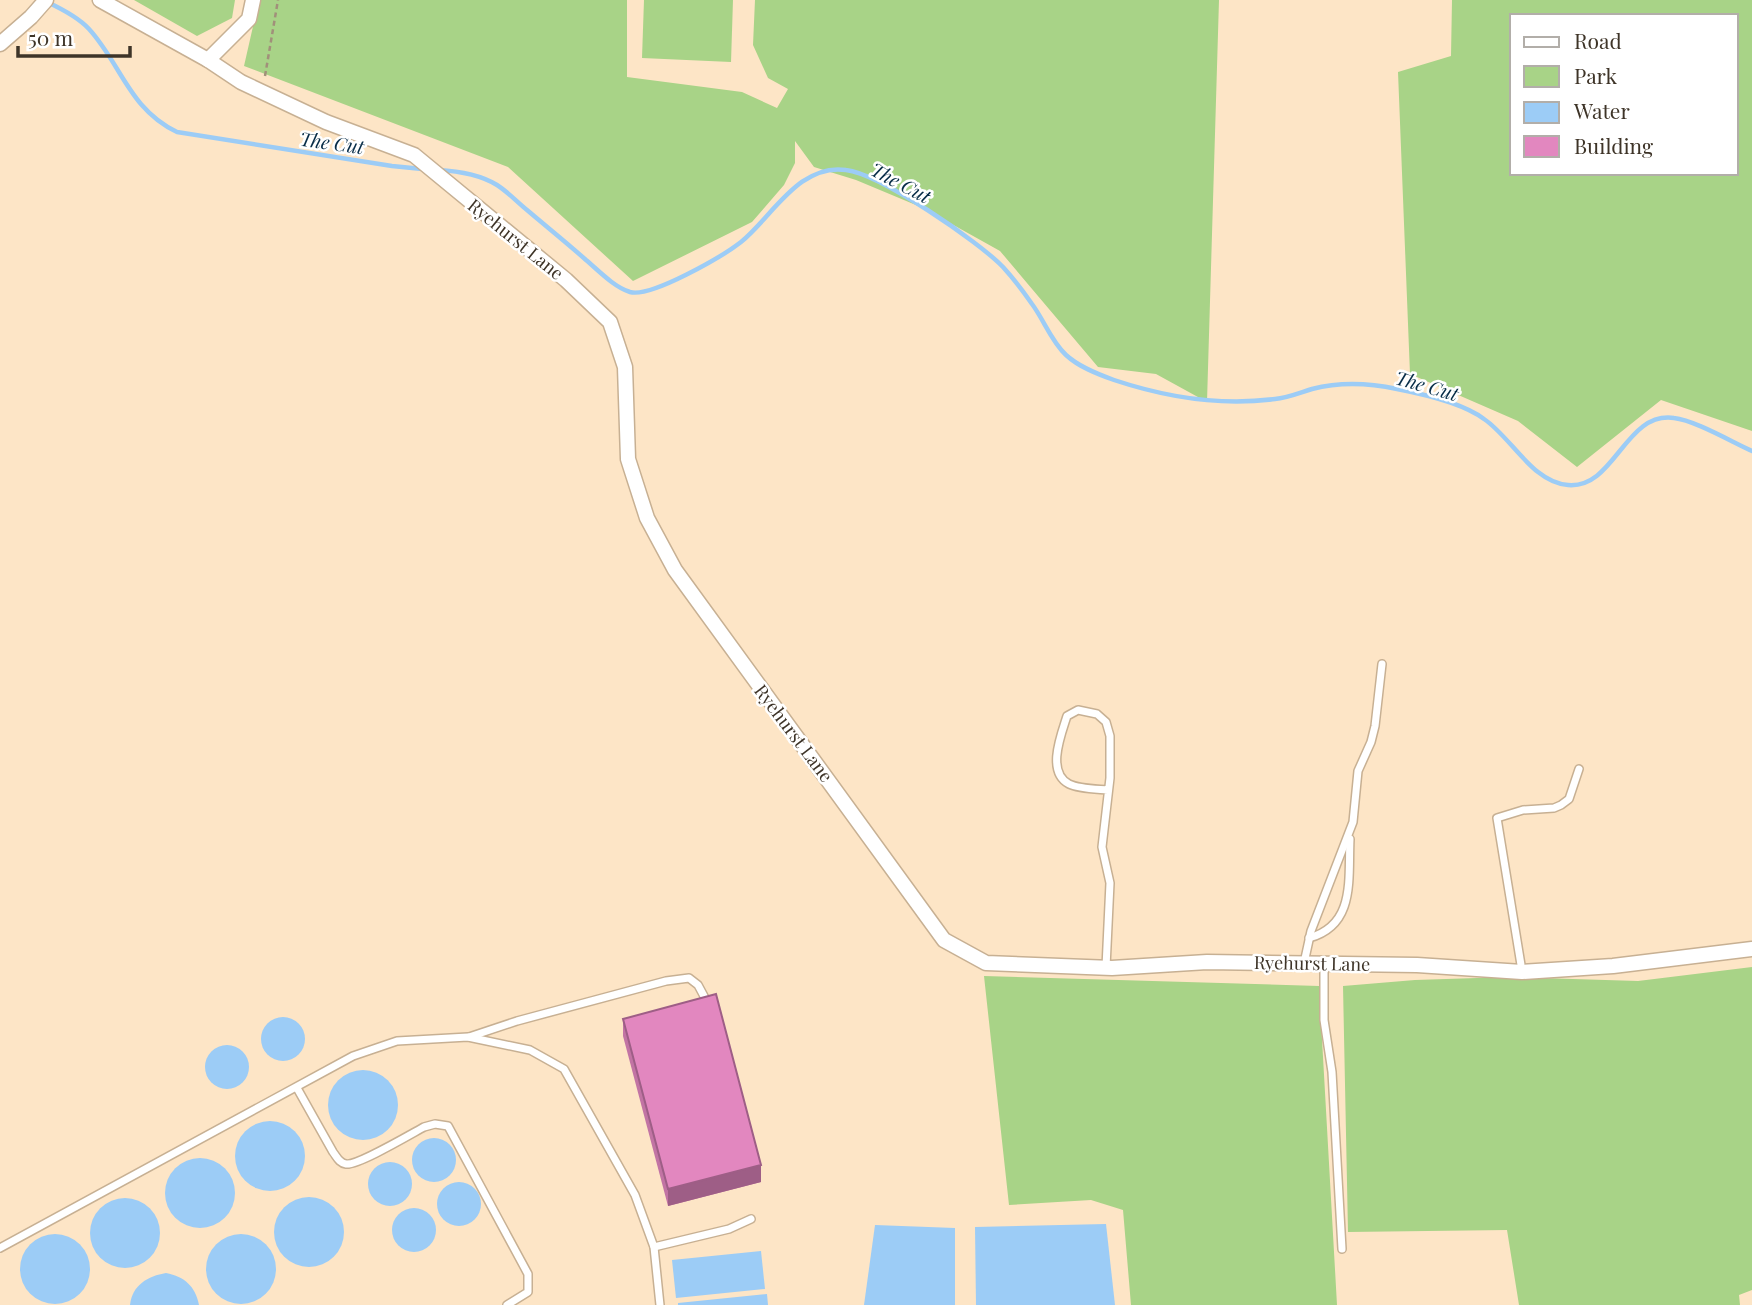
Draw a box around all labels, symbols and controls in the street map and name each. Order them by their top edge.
scale bar [18,14,130,58]
legend [1510,14,1738,175]
text: 50 m [28,23,74,51]
text: Road [1574,26,1622,54]
text: Park [1574,61,1618,89]
text: Water [1573,96,1630,124]
water label: The Cut [298,125,367,160]
text: Building [1574,131,1653,159]
water label: The Cut [866,155,937,209]
street label: Ryehurst Lane [463,193,569,285]
water label: The Cut [1392,364,1463,407]
street label: Ryehurst Lane [749,679,839,787]
street label: Ryehurst Lane [1254,950,1370,976]

